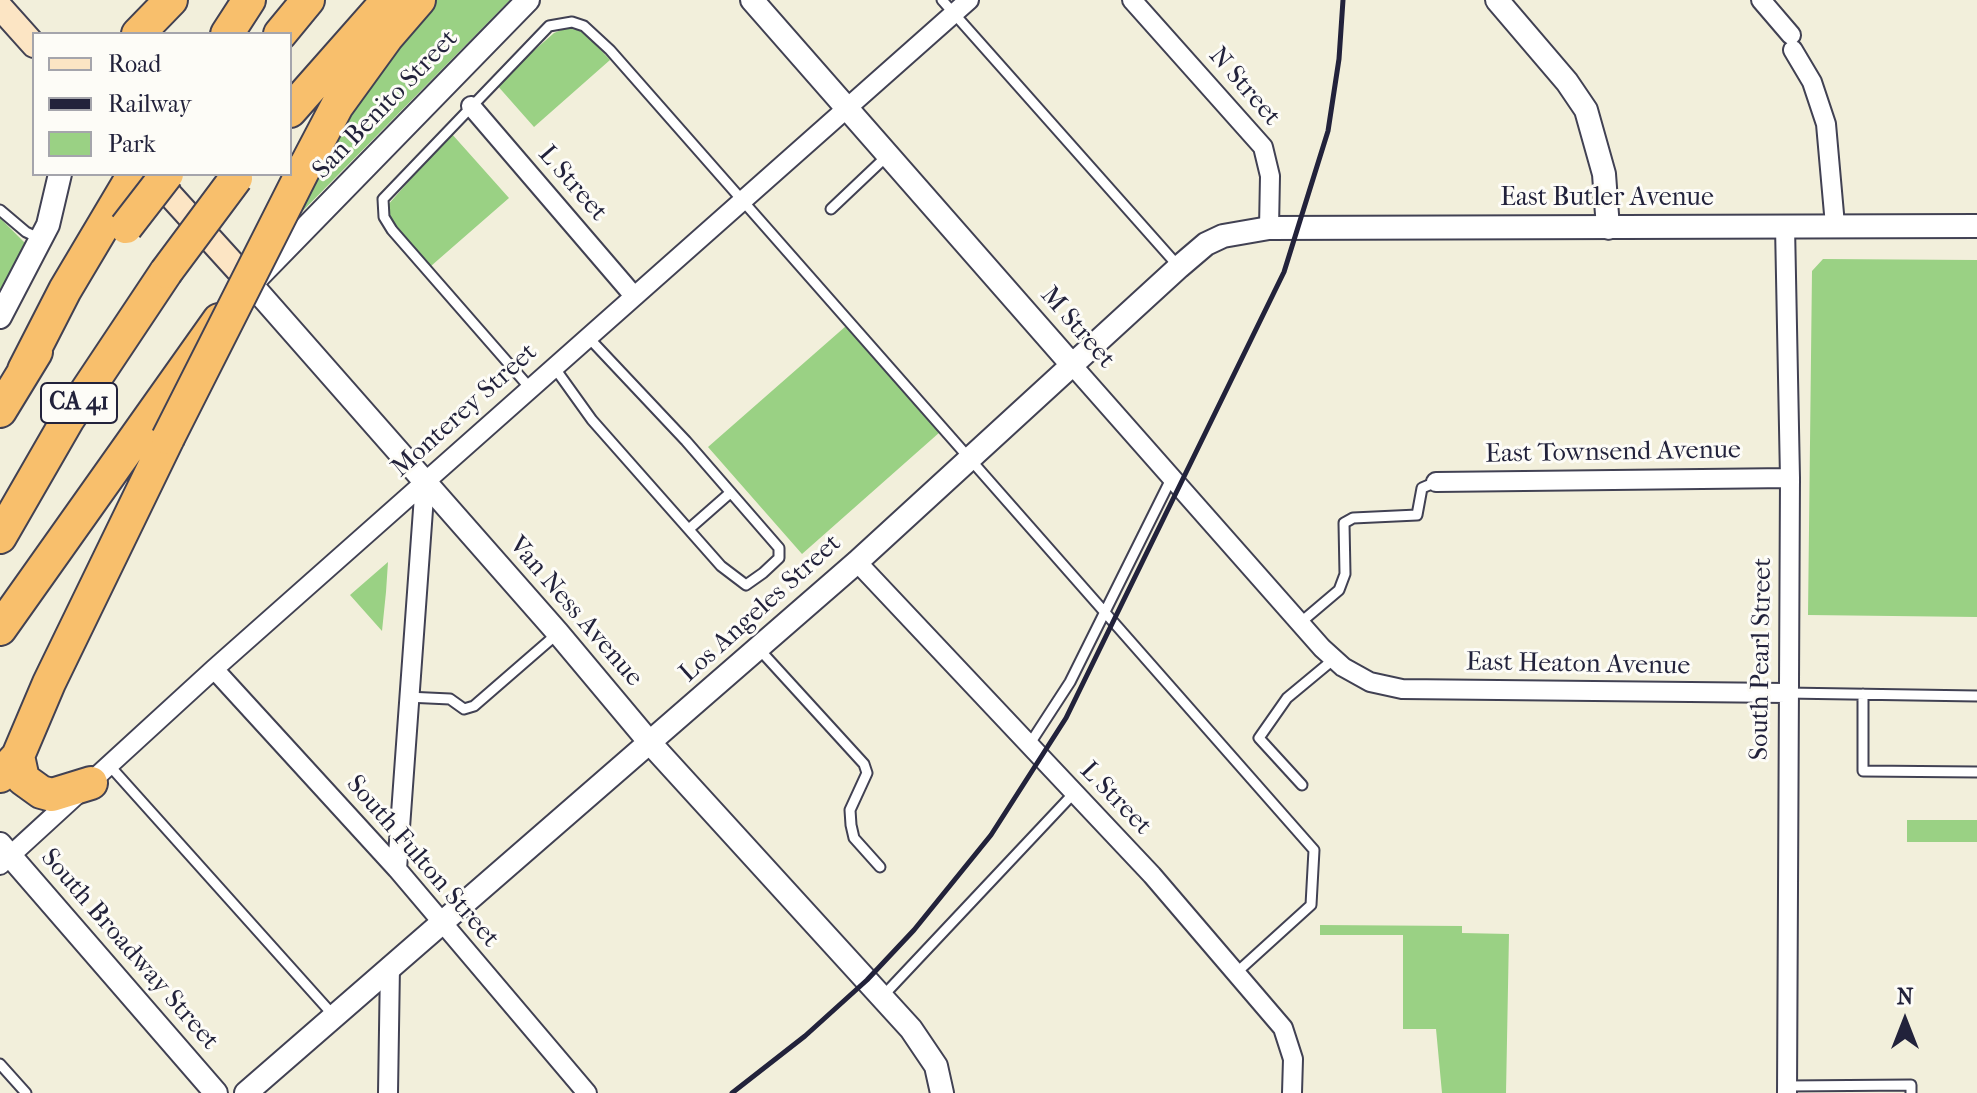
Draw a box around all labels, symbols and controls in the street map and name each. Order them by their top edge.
street label: San Benito Street [307,24,465,186]
legend [32,32,292,176]
street label: N Street [1201,41,1287,133]
text: Road [108,50,161,78]
text: Railway [108,90,191,118]
text: Park [108,130,156,158]
street label: L Street [531,140,613,228]
street label: East Butler Avenue [1500,183,1714,215]
street label: M Street [1033,281,1121,375]
street label: Monterey Street [386,338,544,484]
road number: CA 41 [41,383,117,423]
street label: East Townsend Avenue [1485,435,1741,471]
street label: Los Angeles Street [674,528,848,690]
street label: Van Ness Avenue [501,531,649,693]
street label: South Pearl Street [1745,557,1779,761]
street label: East Heaton Avenue [1466,647,1690,683]
street label: L Street [1073,756,1157,842]
street label: South Fulton Street [339,770,505,954]
street label: South Broadway Street [33,843,225,1057]
north arrow [1865,981,1945,1061]
text: N [1897,984,1913,1010]

